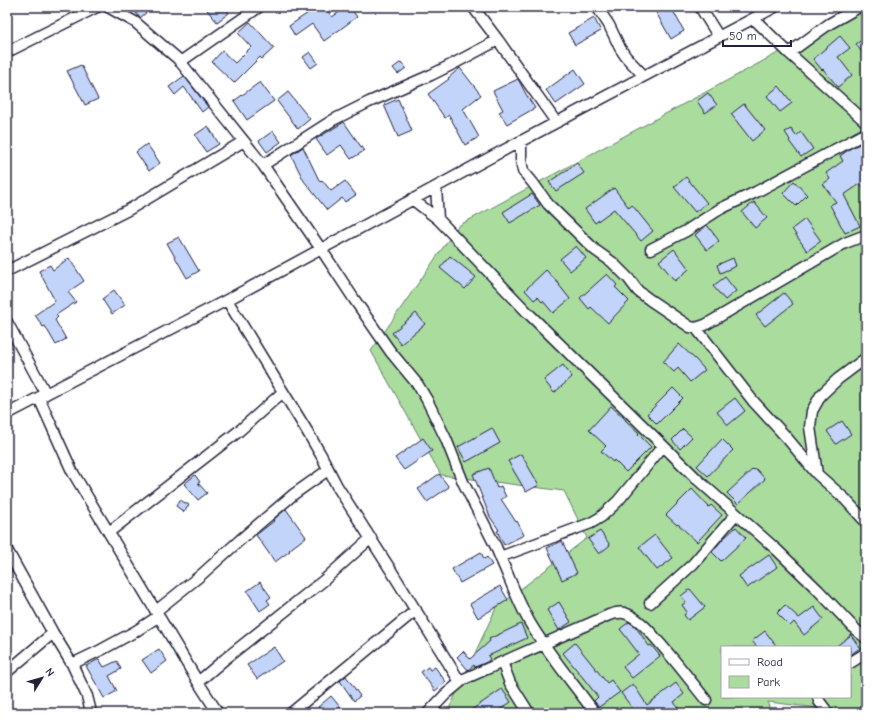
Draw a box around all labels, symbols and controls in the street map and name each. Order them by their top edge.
scale bar [723,22,791,48]
text: 50 m [729,29,757,43]
legend [721,646,851,698]
text: Road [757,655,783,669]
north arrow [22,658,62,698]
text: N [42,666,57,679]
text: Park [757,675,780,689]

